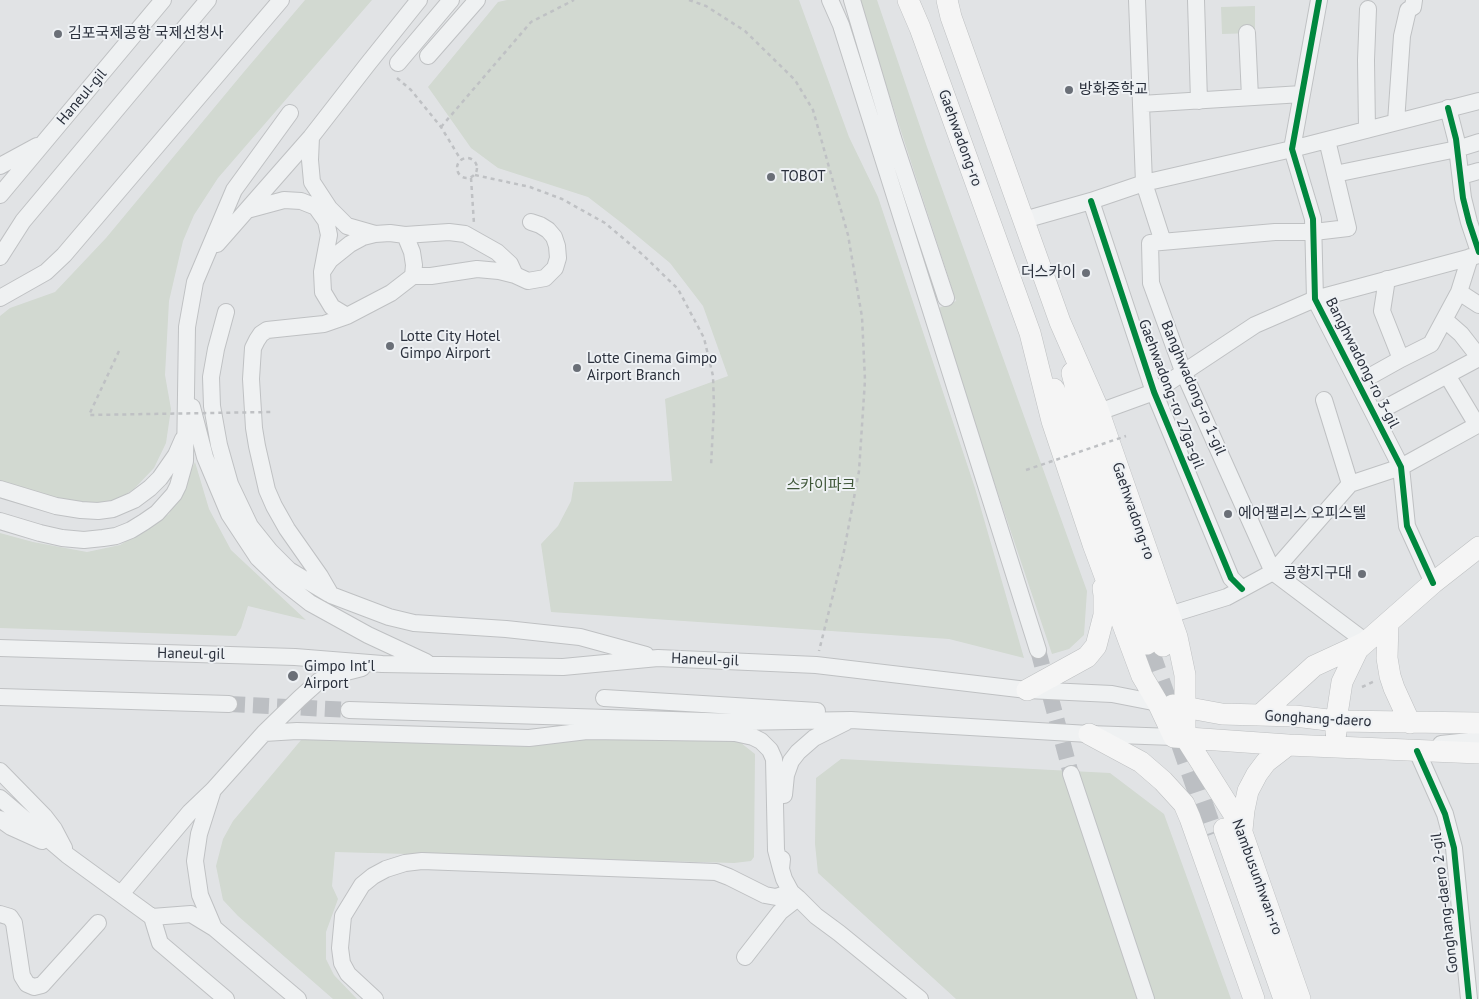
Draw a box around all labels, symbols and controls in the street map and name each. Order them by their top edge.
place label: 김포국제공항 국제선청사 [68,25,224,43]
marker: 김포국제공항 국제선청사 [52,28,64,40]
street label: Haneul-gil [53,65,111,129]
place label: 방화중학교 [1079,81,1148,99]
marker: 방화중학교 [1063,84,1075,96]
street label: Gaehwadong-ro [934,87,986,189]
place label: TOBOT [781,168,825,186]
marker: TOBOT [765,171,777,183]
place label: 더스카이 [1021,264,1076,282]
marker: 더스카이 [1080,267,1092,279]
street label: Banghwadong-ro 3-gil [1321,295,1403,431]
street label: Gaehwadong-ro 27ga-gil [1134,317,1208,471]
street label: Banghwadong-ro 1-gil [1157,318,1229,458]
place label: Lotte City Hotel Gimpo Airport [400,328,500,363]
marker: Lotte City Hotel Gimpo Airport [384,340,396,352]
place label: Lotte Cinema Gimpo Airport Branch [587,350,717,385]
marker: Lotte Cinema Gimpo Airport Branch [571,362,583,374]
street label: Gaehwadong-ro [1108,460,1158,562]
park label: 스카이파크 [787,477,855,495]
place label: 에어팰리스 오피스텔 [1238,505,1366,523]
marker: 에어팰리스 오피스텔 [1222,508,1234,520]
place label: 공항지구대 [1283,565,1352,583]
marker: 공항지구대 [1356,568,1368,580]
street label: Haneul-gil [157,644,225,664]
street label: Haneul-gil [671,650,739,670]
place label: Gimpo Int'l Airport [304,658,375,693]
marker: Gimpo Int'l Airport [286,669,300,683]
street label: Gonghang-daero [1264,707,1372,731]
street label: Nambusunhwan-ro [1228,817,1286,937]
street label: Gonghang-daero 2-gil [1427,832,1463,974]

